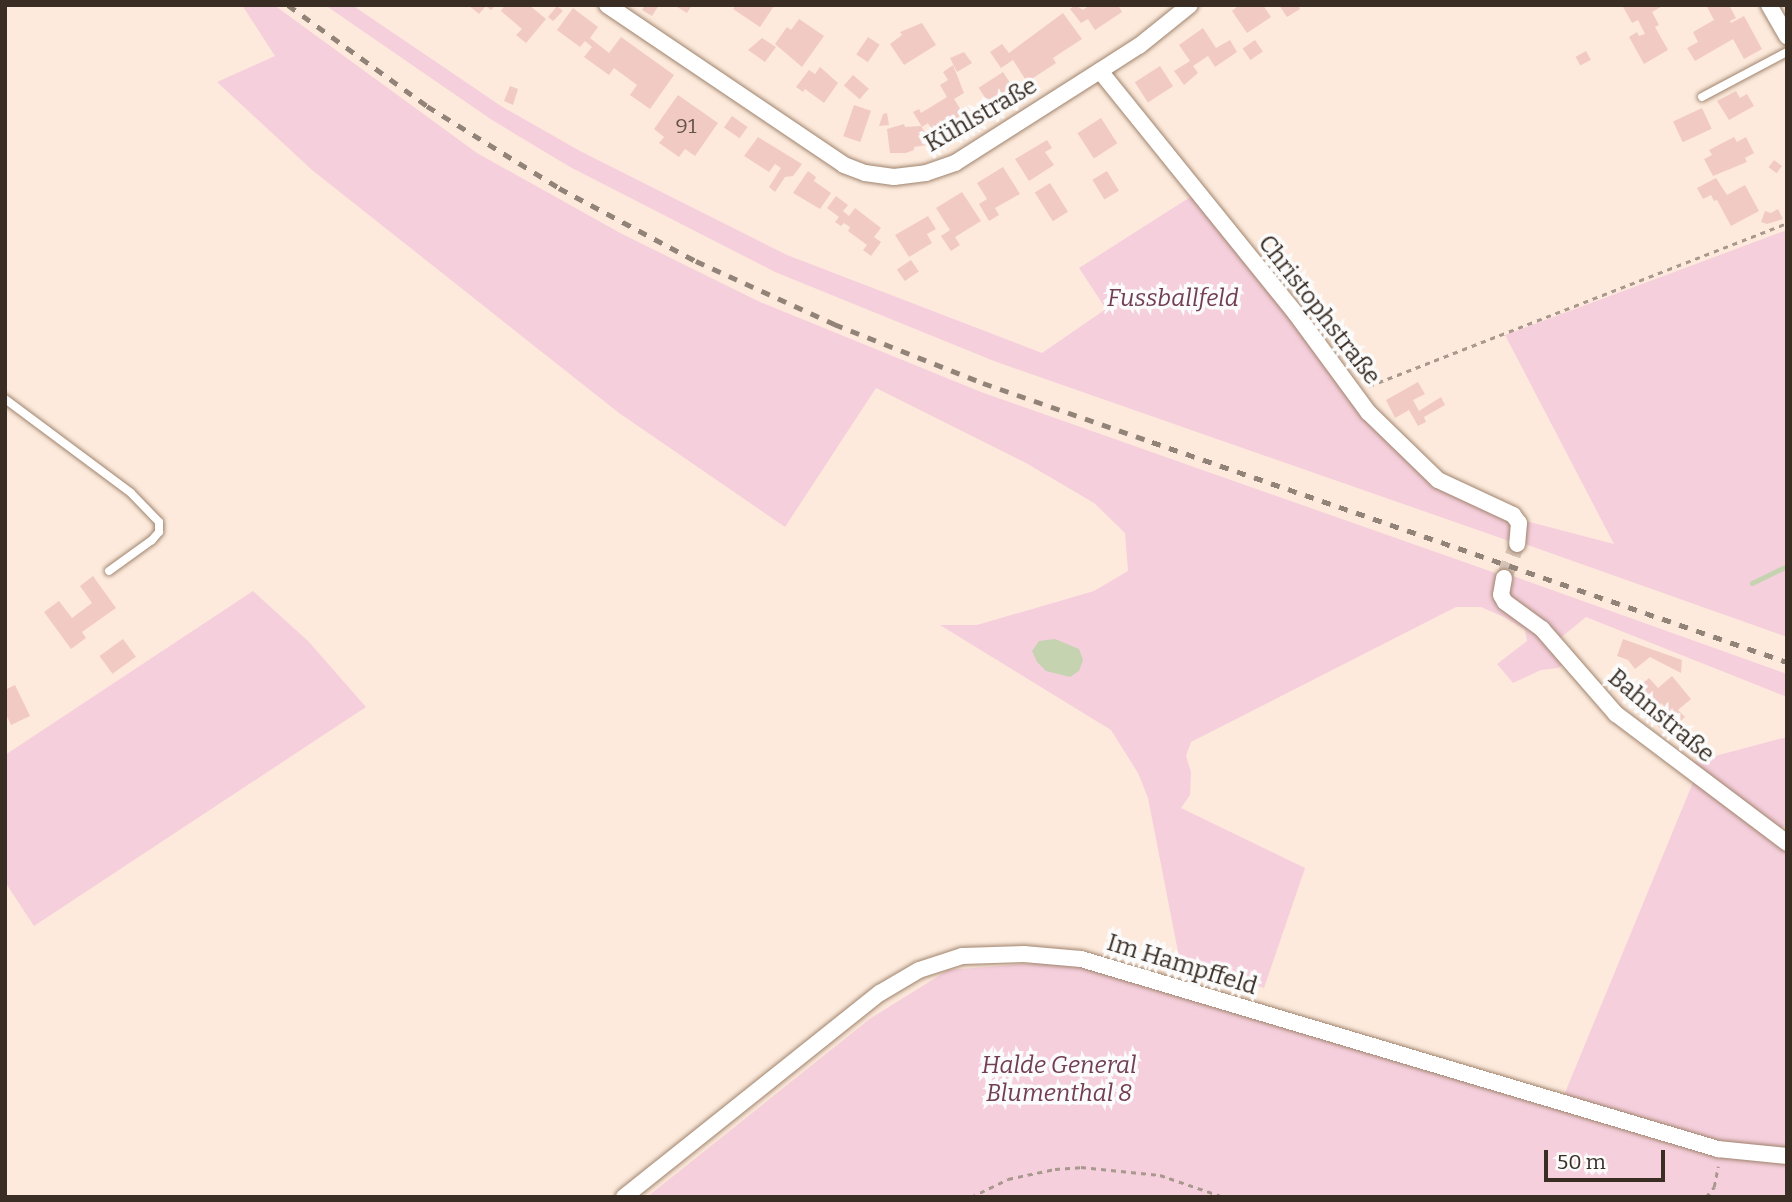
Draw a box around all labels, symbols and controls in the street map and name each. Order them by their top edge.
street label: Kühlstraße [920,71,1042,159]
house number: 91 [676,113,696,139]
street label: Christophstraße [1252,230,1386,390]
park label: Fussballfeld [1107,285,1239,313]
street label: Bahnstraße [1602,663,1720,769]
street label: Im Hampffeld [1103,928,1261,1002]
park label: Halde General Blumenthal 8 [981,1052,1137,1108]
scale bar [1547,1136,1668,1180]
text: 50 m [1557,1149,1606,1175]

